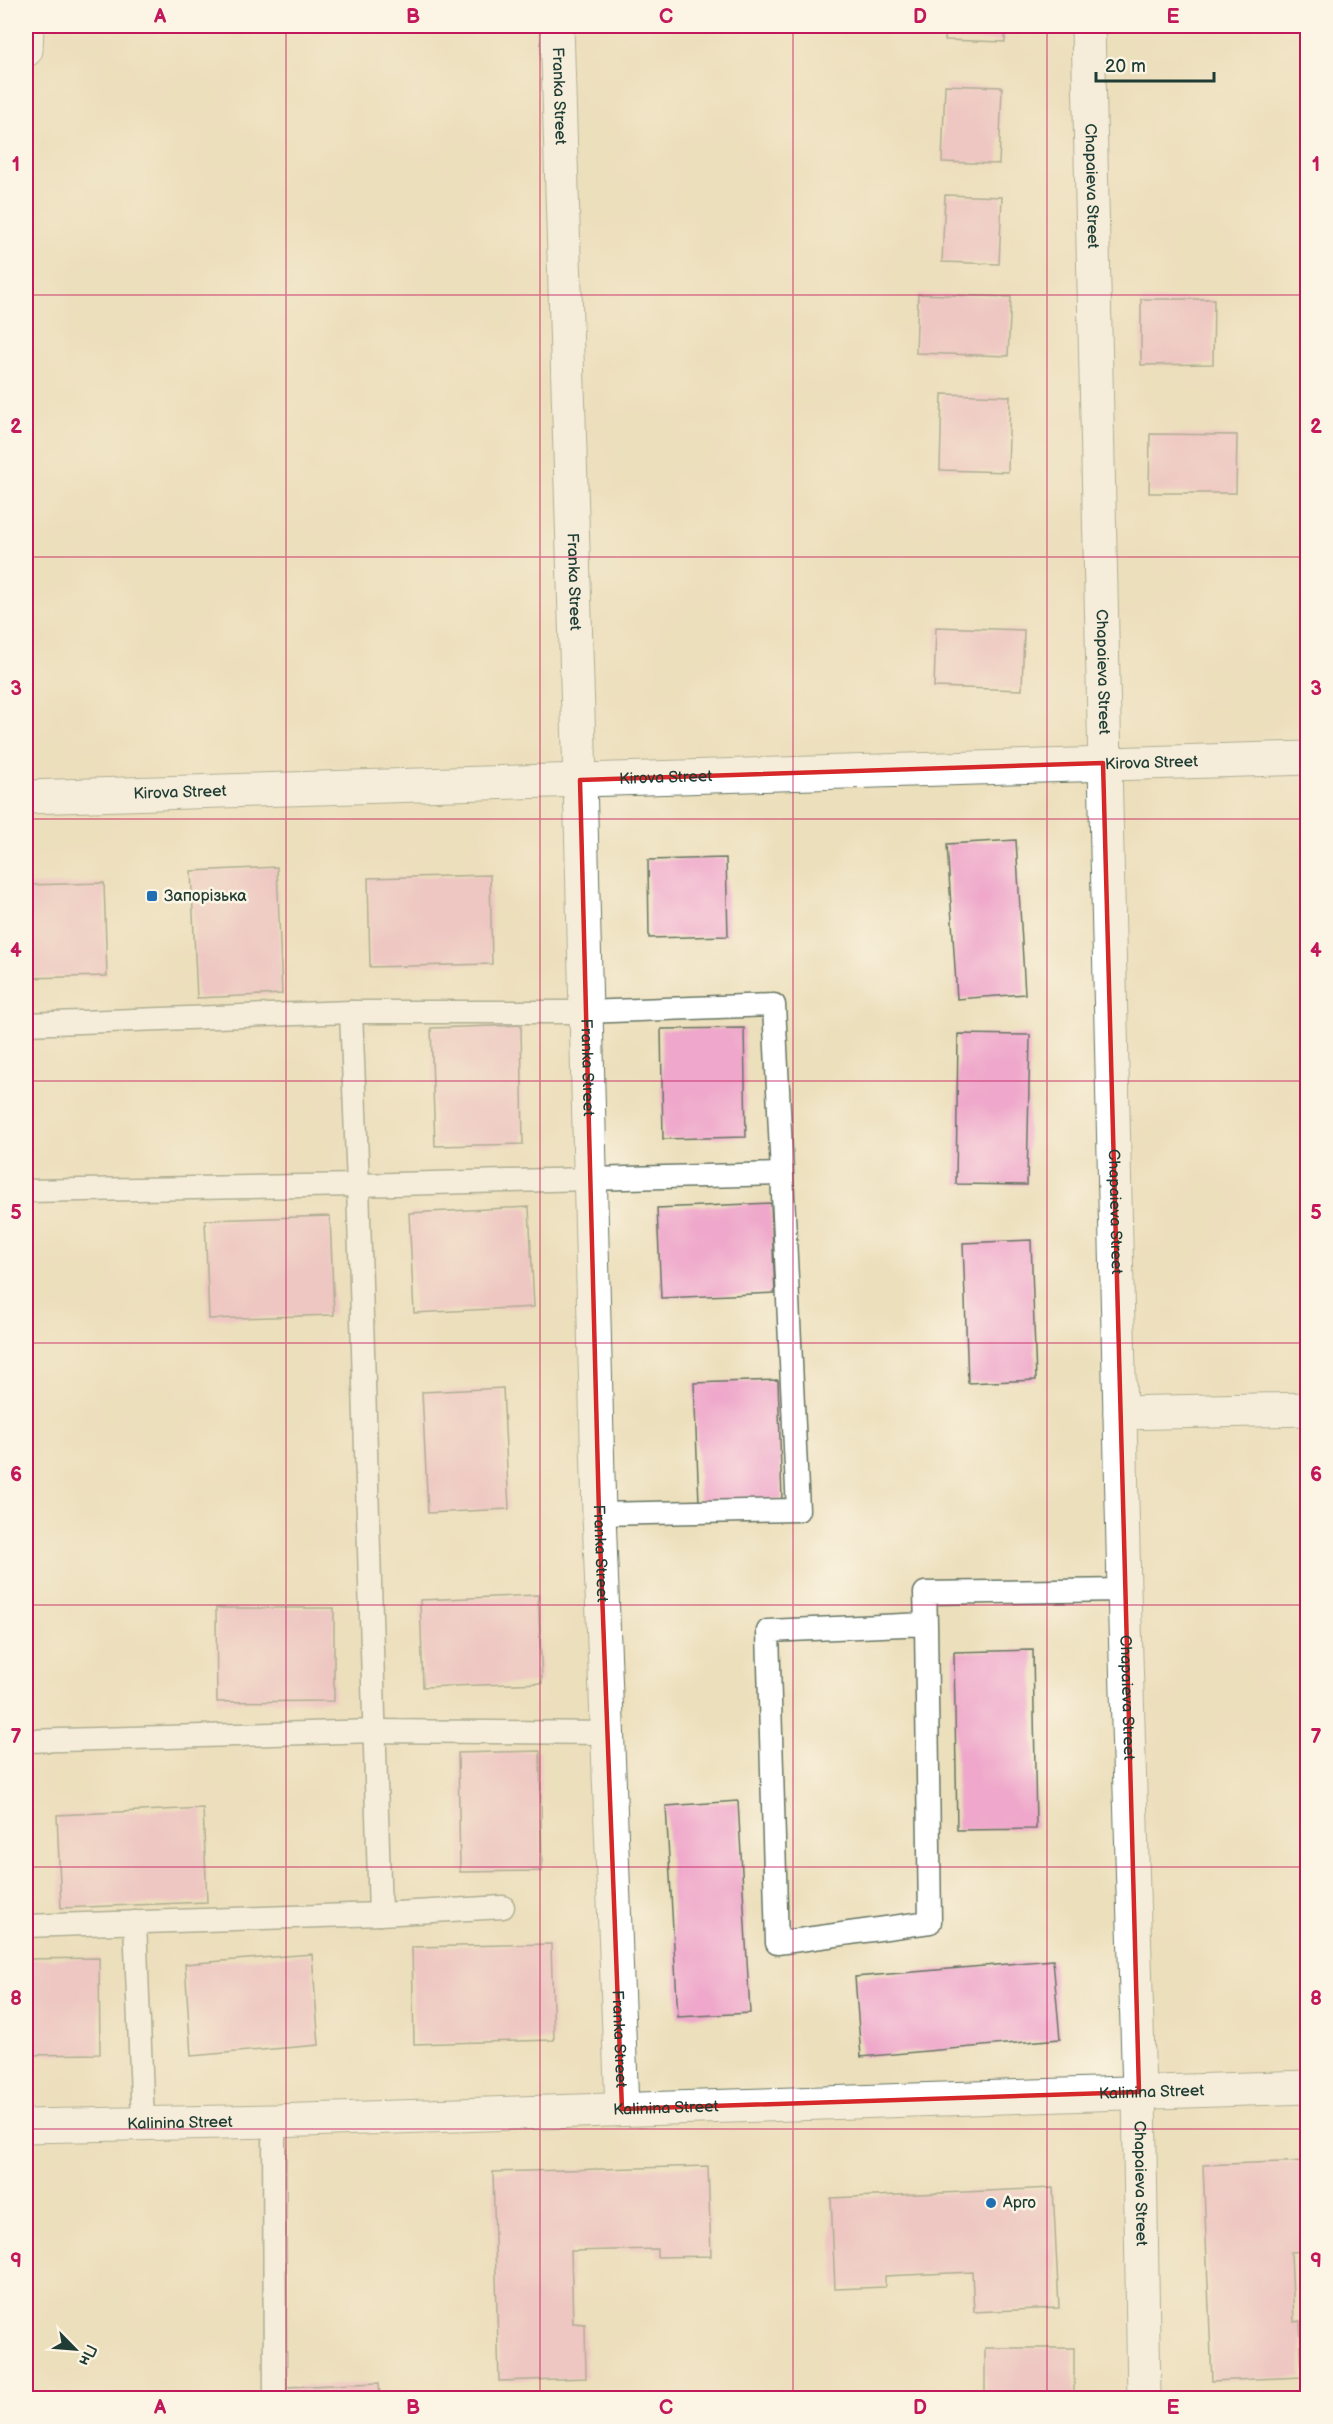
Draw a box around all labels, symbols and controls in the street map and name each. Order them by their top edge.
text: A [153,5,167,29]
text: B [406,5,420,29]
text: C [659,5,673,29]
text: D [913,5,927,29]
text: E [1167,5,1180,29]
scale bar [1096,45,1214,83]
street label: Franka Street [548,47,570,145]
text: 20 m [1105,56,1146,77]
street label: Chapaieva Street [1081,123,1103,249]
text: 1 [12,153,20,177]
text: 1 [1312,153,1320,177]
text: 2 [10,415,22,439]
text: 2 [1310,415,1322,439]
street label: Franka Street [563,533,585,631]
street label: Chapaieva Street [1092,609,1114,735]
text: 3 [10,677,22,701]
text: 3 [1310,677,1322,701]
street label: Kirova Street [1105,752,1198,774]
street label: Kirova Street [619,767,713,788]
street label: Kirova Street [133,781,227,803]
place label: Запорізька [164,887,247,906]
marker: Запорізька [145,889,159,903]
text: 4 [10,939,22,963]
text: 4 [1310,939,1322,963]
street label: Franka Street [577,1018,598,1117]
street label: Chapaieva Street [1104,1149,1126,1275]
text: 5 [10,1201,22,1225]
text: 5 [1310,1201,1322,1225]
text: 6 [10,1463,22,1487]
text: 6 [1310,1463,1322,1487]
street label: Franka Street [589,1504,612,1603]
street label: Chapaieva Street [1116,1635,1139,1761]
text: 7 [10,1725,22,1749]
text: 7 [1310,1725,1322,1749]
text: 8 [10,1987,22,2011]
text: 8 [1310,1987,1322,2011]
street label: Franka Street [608,1990,631,2088]
street label: Kalinina Street [1098,2081,1205,2103]
street label: Kalinina Street [613,2097,719,2119]
street label: Kalinina Street [127,2112,233,2133]
street label: Chapaieva Street [1130,2120,1151,2246]
place label: Арго [1002,2194,1036,2213]
marker: Арго [984,2196,998,2210]
text: 9 [10,2249,22,2273]
text: 9 [1310,2249,1322,2273]
north arrow [45,2319,105,2379]
text: Пн [74,2341,100,2368]
text: A [153,2396,167,2420]
text: B [406,2396,420,2420]
text: C [659,2396,673,2420]
text: D [913,2396,927,2420]
text: E [1167,2396,1180,2420]

